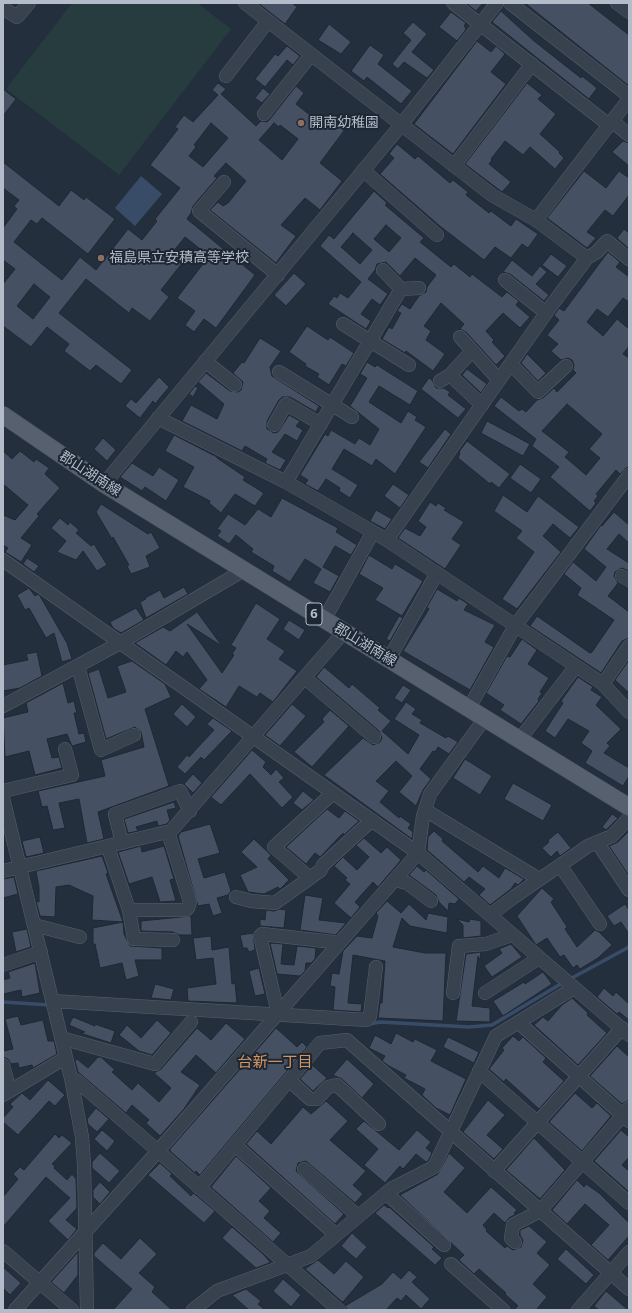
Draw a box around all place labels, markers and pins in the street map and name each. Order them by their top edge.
place label: 開南幼稚園 [309,115,379,131]
marker: 開南幼稚園 [296,118,306,128]
place label: 福島県立安積高等学校 [109,250,249,266]
marker: 福島県立安積高等学校 [96,253,106,263]

